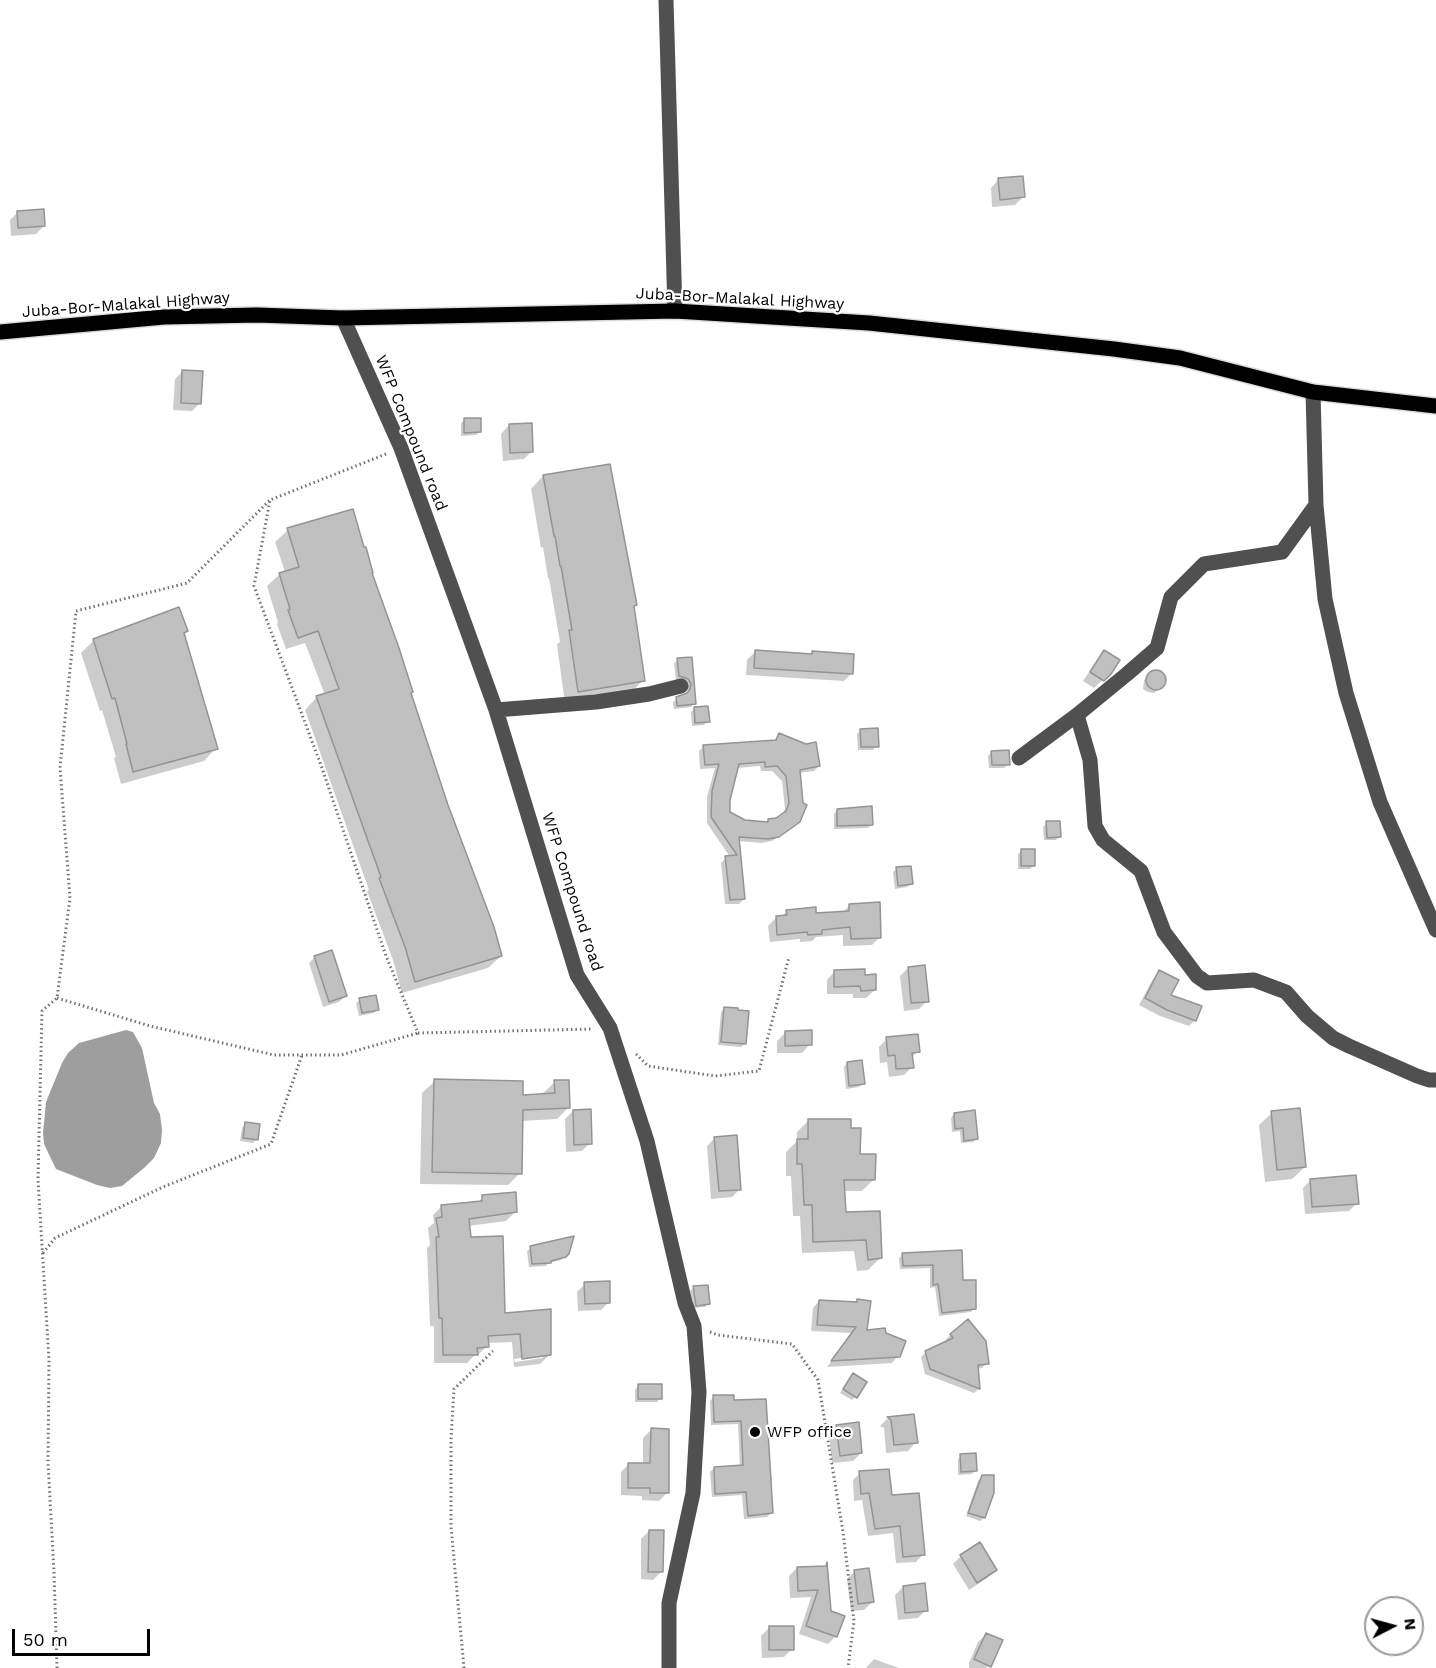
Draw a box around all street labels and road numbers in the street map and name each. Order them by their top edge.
street label: Juba-Bor-Malakal Highway [635,284,845,314]
street label: Juba-Bor-Malakal Highway [21,288,231,322]
street label: WFP Compound road [371,352,451,514]
street label: WFP Compound road [537,810,607,974]

